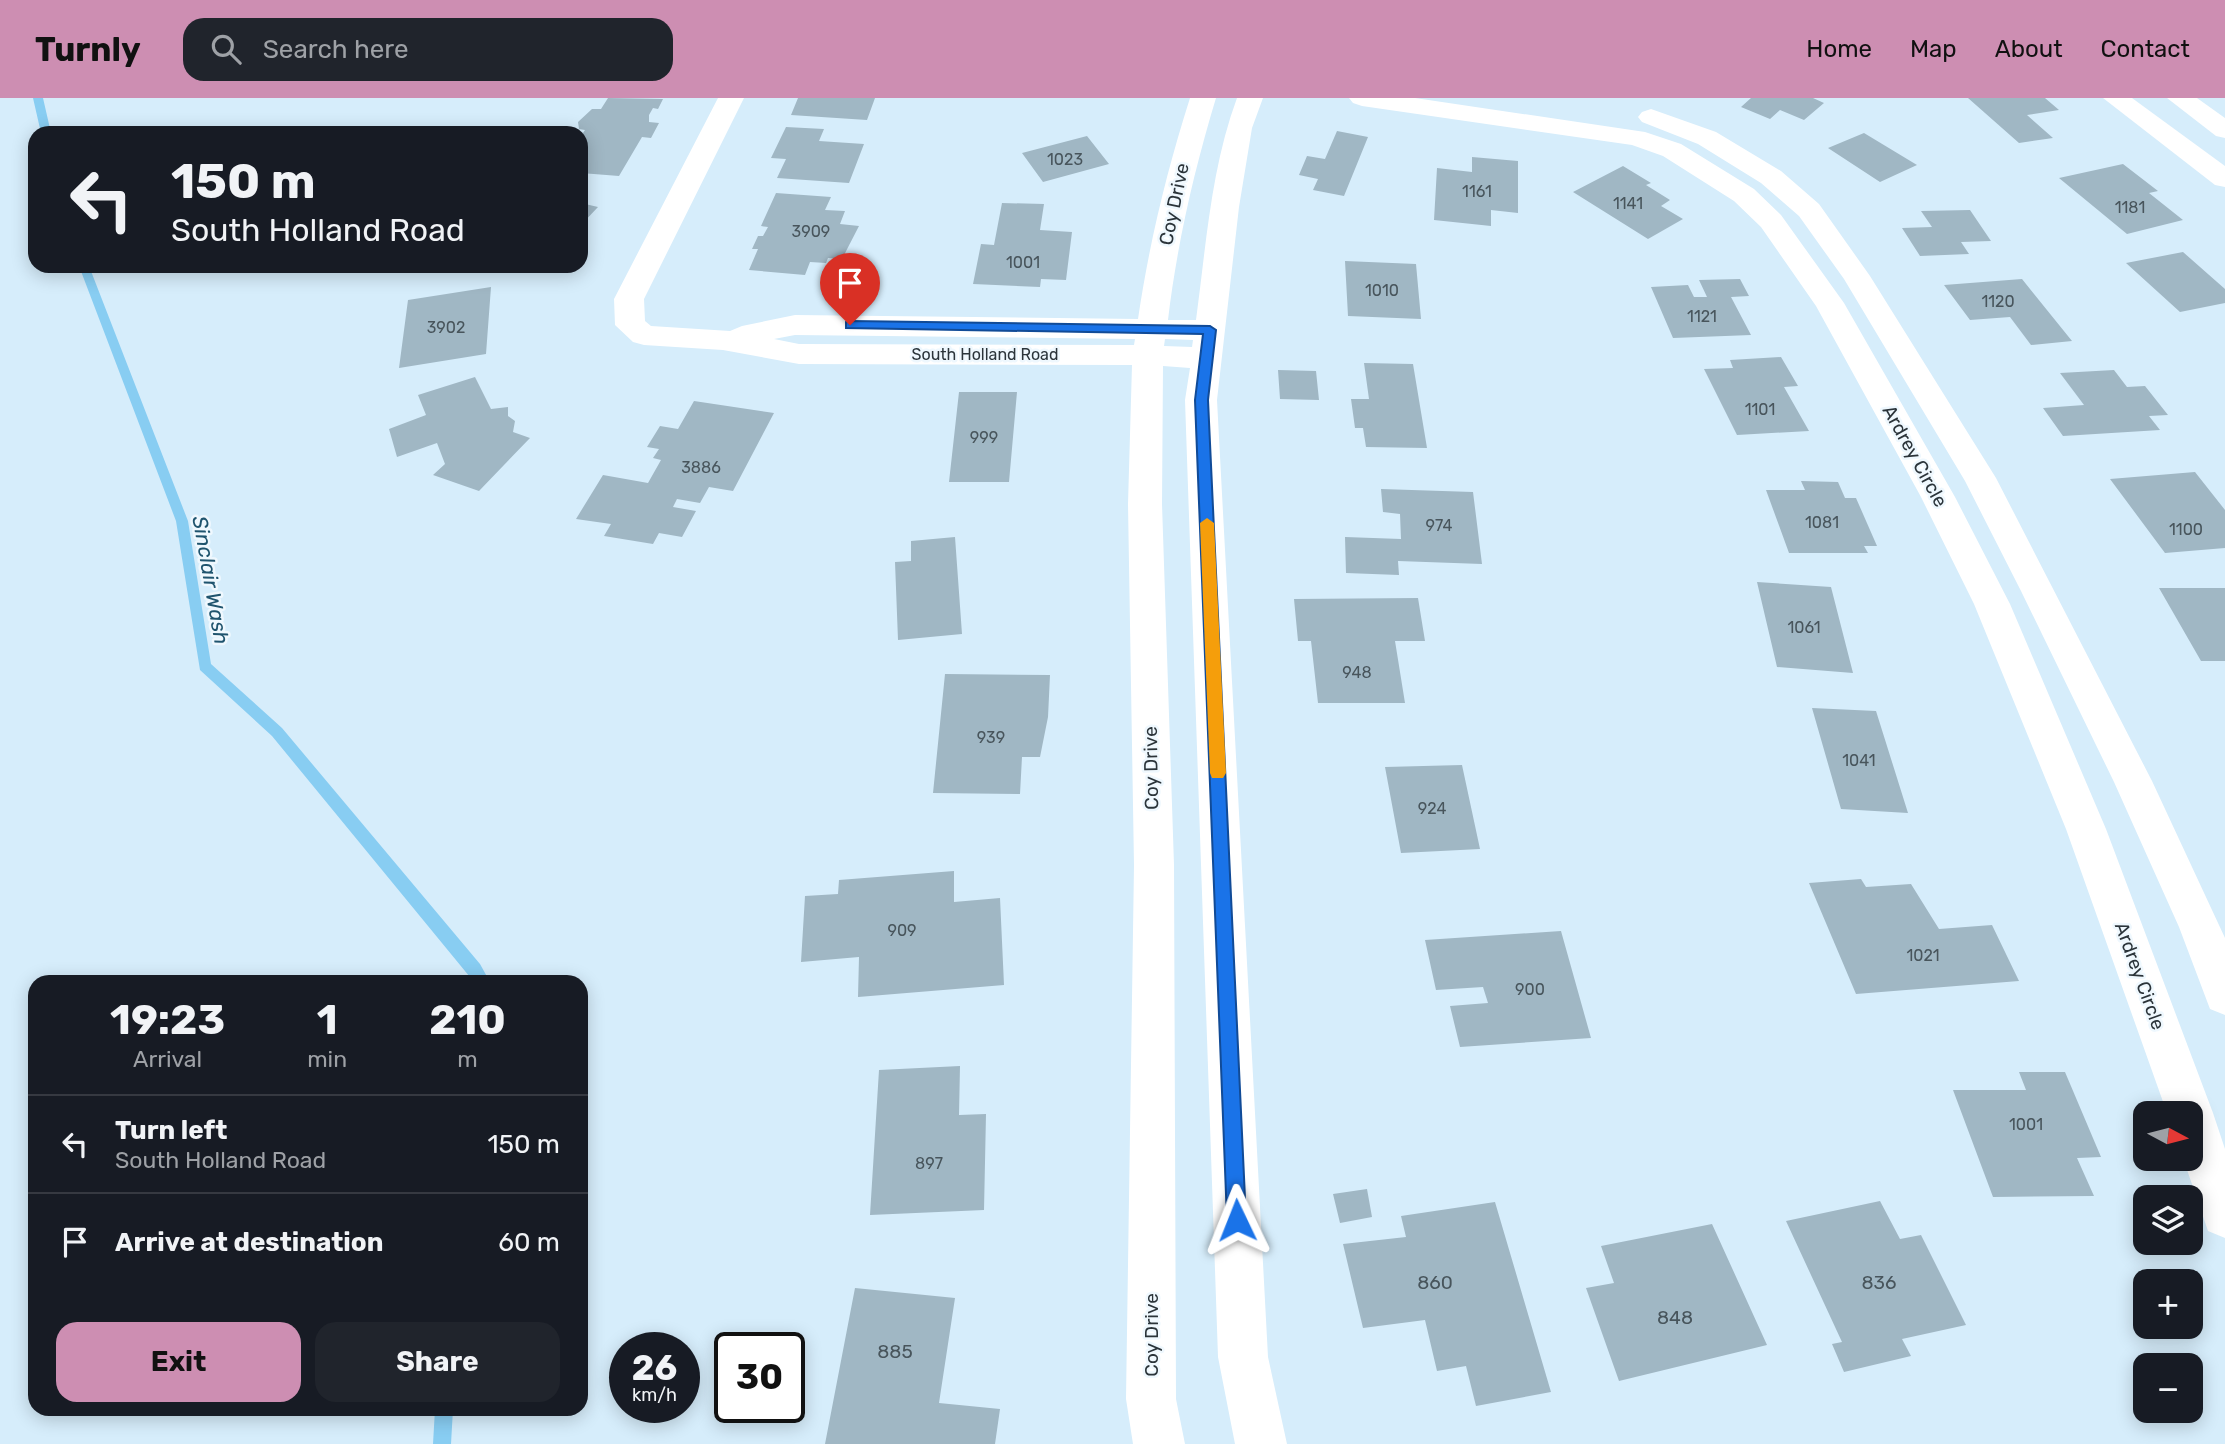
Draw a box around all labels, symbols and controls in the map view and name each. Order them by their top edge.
search box [183,18,673,81]
text: Turnly [35,30,141,69]
icon: search [207,30,245,68]
text: Search here [263,34,409,65]
text: Home [1806,35,1872,63]
text: Map [1910,35,1957,63]
text: About [1995,35,2063,63]
text: Contact [2101,35,2190,63]
house number: 1023 [1047,150,1083,169]
text: 150 m [171,152,316,210]
icon: left [56,154,147,245]
street label: Coy Drive [1154,161,1194,247]
house number: 1161 [1462,182,1492,201]
house number: 1141 [1613,194,1643,213]
house number: 1181 [2115,198,2145,217]
text: South Holland Road [171,211,465,249]
house number: 3909 [792,222,830,241]
pin [820,253,880,325]
house number: 1001 [1006,253,1040,272]
icon: arrive [831,264,869,302]
house number: 1010 [1365,281,1399,300]
house number: 1120 [1981,292,2015,311]
house number: 1121 [1687,307,1717,326]
house number: 3902 [427,318,465,337]
street label: South Holland Road [912,345,1058,364]
house number: 1101 [1745,400,1775,419]
street label: Ardrey Circle [1878,401,1952,511]
house number: 999 [970,428,998,447]
house number: 3886 [681,458,721,477]
house number: 1081 [1805,513,1839,532]
water label: Sinclair Wash [187,514,235,646]
house number: 974 [1425,516,1453,535]
house number: 1100 [2169,520,2203,539]
house number: 1061 [1787,618,1821,637]
house number: 948 [1342,663,1372,682]
street label: Coy Drive [1139,726,1163,810]
house number: 939 [977,728,1005,747]
house number: 1041 [1842,751,1876,770]
house number: 924 [1418,799,1446,818]
street label: Ardrey Circle [2110,919,2170,1033]
house number: 909 [887,921,917,940]
house number: 1021 [1906,946,1940,965]
house number: 900 [1515,980,1545,999]
text: 19:23 [110,995,225,1045]
text: 1 [317,995,338,1045]
text: 210 [429,995,506,1045]
text: Arrival [133,1045,202,1073]
text: min [307,1045,347,1073]
text: m [457,1045,478,1073]
north arrow [2133,1101,2203,1171]
map controls [2133,1101,2203,1423]
text: Turn left [115,1115,227,1146]
house number: 1001 [2009,1115,2043,1134]
icon: left [56,1125,94,1163]
text: 150 m [487,1129,560,1160]
text: South Holland Road [115,1146,326,1174]
house number: 897 [915,1154,943,1173]
position arrow [1200,1183,1274,1257]
button: layers [2133,1185,2203,1255]
icon: arrive [56,1223,94,1261]
text: Arrive at destination [115,1227,383,1258]
text: 60 m [498,1227,560,1258]
button: + [2133,1269,2203,1339]
house number: 860 [1417,1271,1453,1294]
house number: 836 [1862,1271,1896,1294]
street label: Coy Drive [1140,1293,1163,1377]
house number: 848 [1657,1306,1693,1329]
button: Exit [56,1322,301,1402]
button: Share [315,1322,560,1402]
speed limit sign: 30 [714,1332,805,1423]
house number: 885 [877,1340,913,1363]
text: 26 [632,1347,677,1389]
button: − [2133,1353,2203,1423]
text: km/h [632,1384,677,1406]

